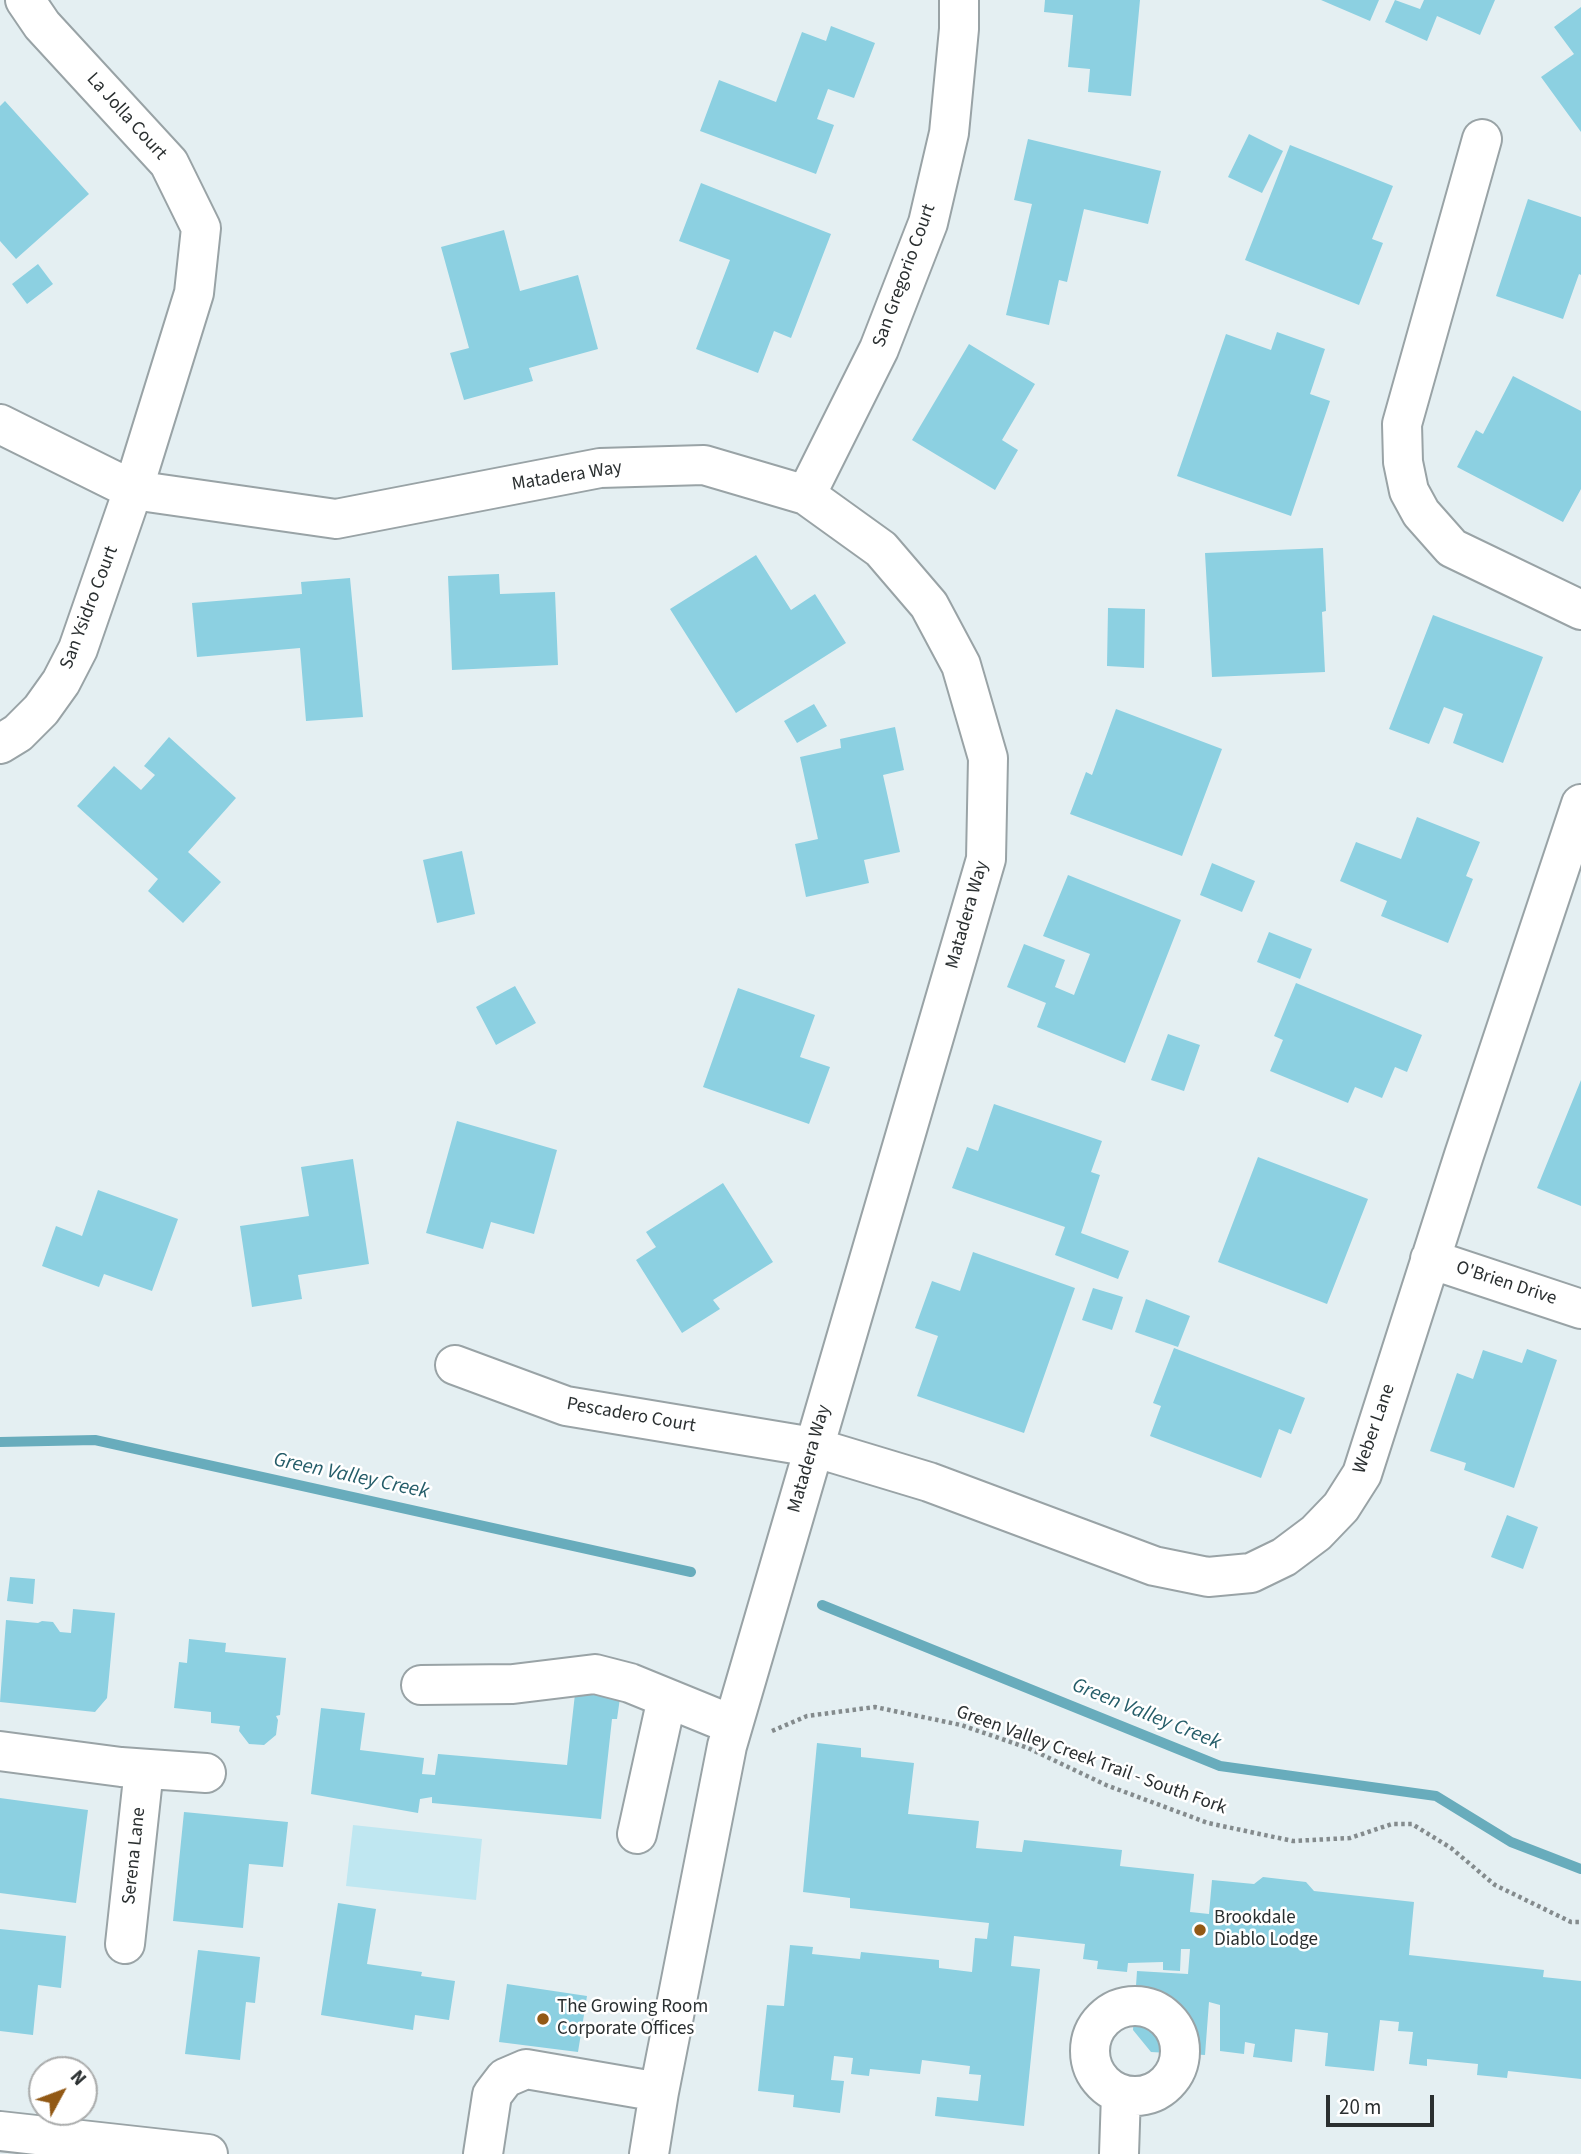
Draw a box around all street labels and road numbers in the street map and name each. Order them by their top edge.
street label: La Jolla Court [81,69,171,165]
street label: San Gregorio Court [869,201,941,351]
street label: Matadera Way [510,457,624,497]
street label: San Ysidro Court [56,543,124,673]
street label: Matadera Way [942,858,994,972]
street label: O'Brien Drive [1453,1257,1559,1311]
street label: Weber Lane [1349,1381,1401,1477]
street label: Pescadero Court [565,1393,697,1439]
street label: Matadera Way [784,1402,836,1516]
street label: Green Valley Creek Trail - South Fork [953,1701,1229,1821]
street label: Serena Lane [119,1806,151,1906]

